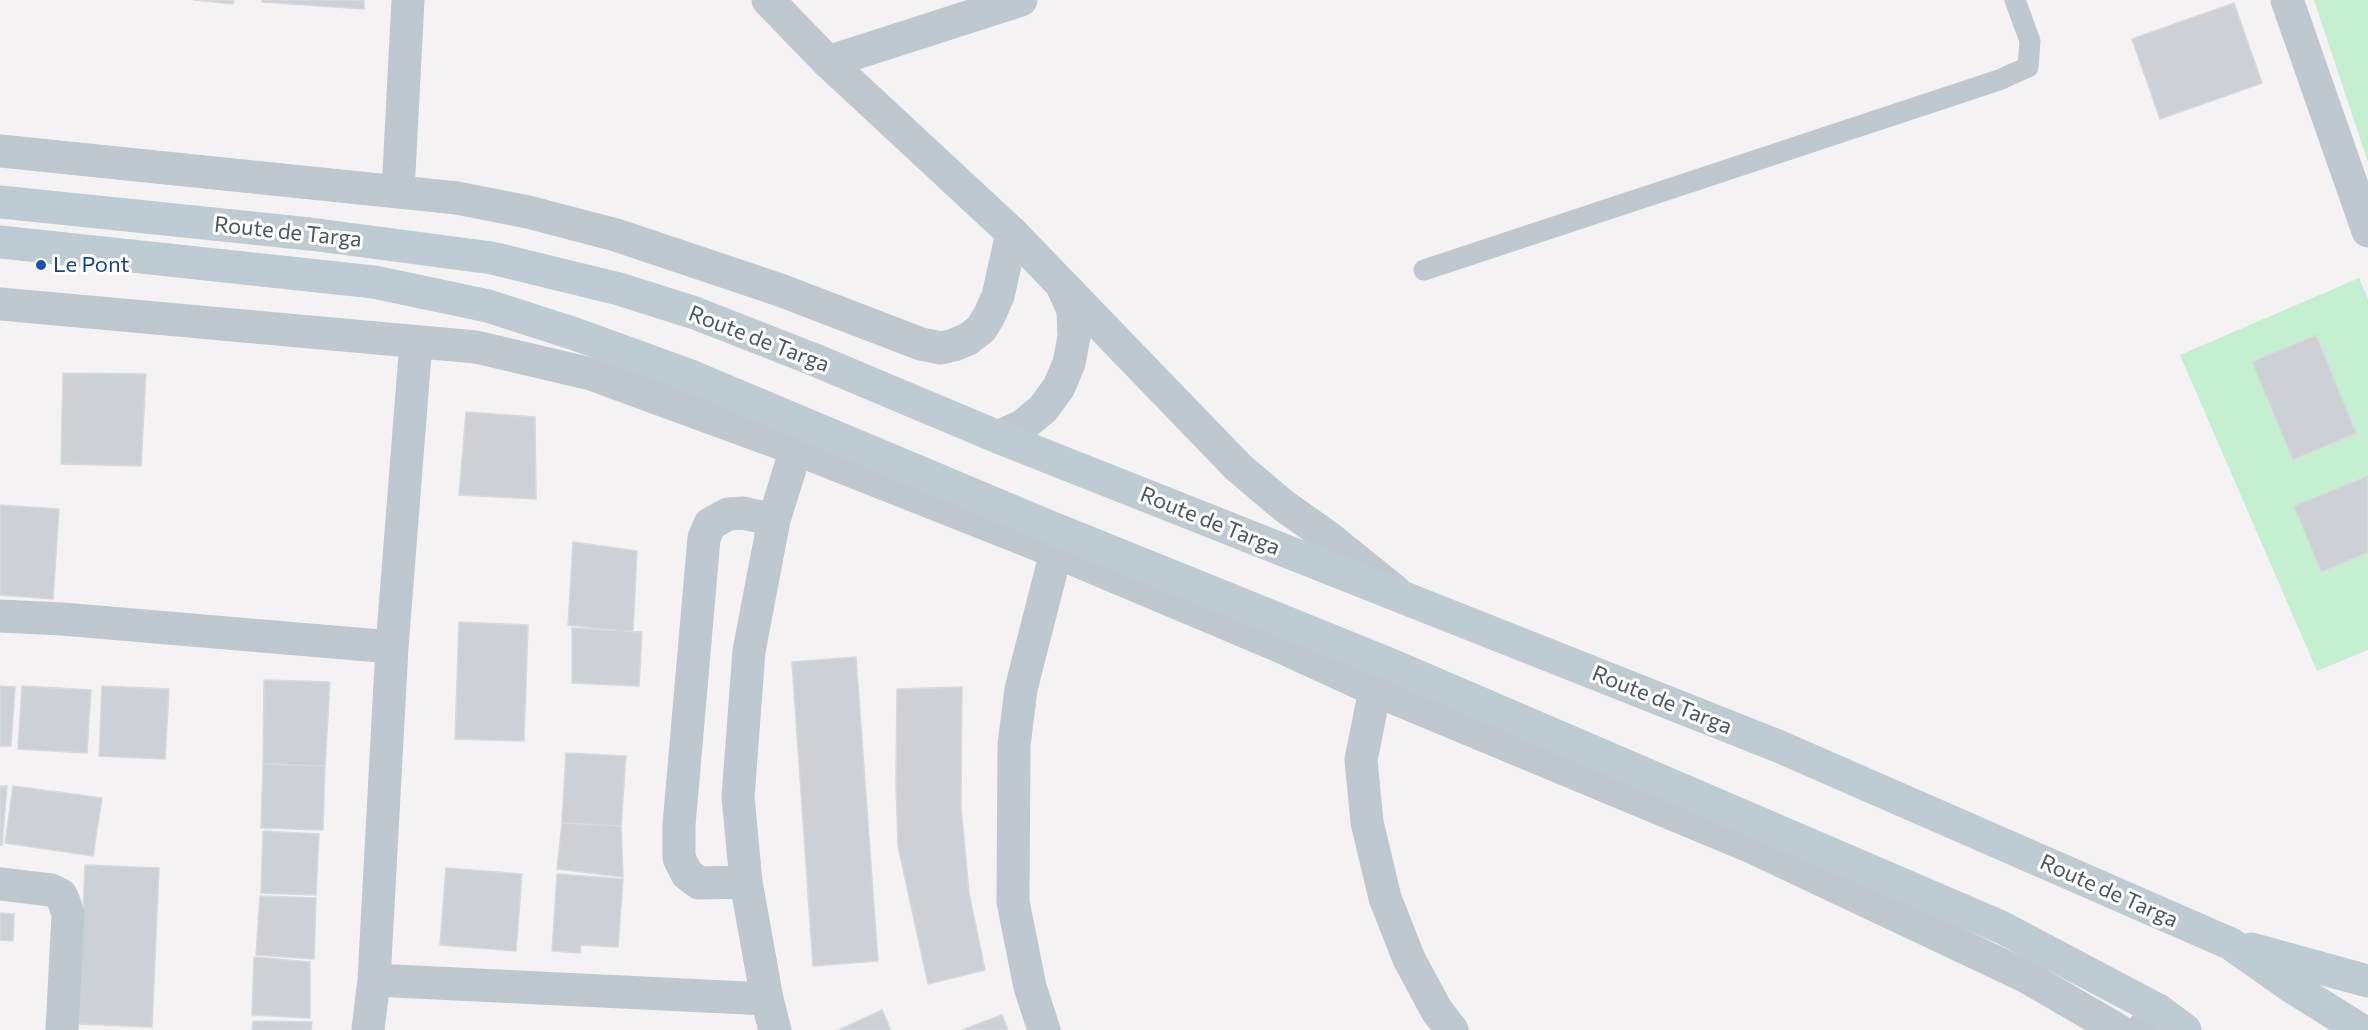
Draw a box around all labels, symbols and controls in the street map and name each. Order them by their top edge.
street label: Route de Targa [213,211,363,253]
place label: Le Pont [53,252,130,278]
marker: Le Pont [34,258,48,272]
street label: Route de Targa [685,300,833,378]
street label: Route de Targa [1136,481,1284,561]
street label: Route de Targa [1588,660,1736,740]
street label: Route de Targa [2036,849,2182,933]

